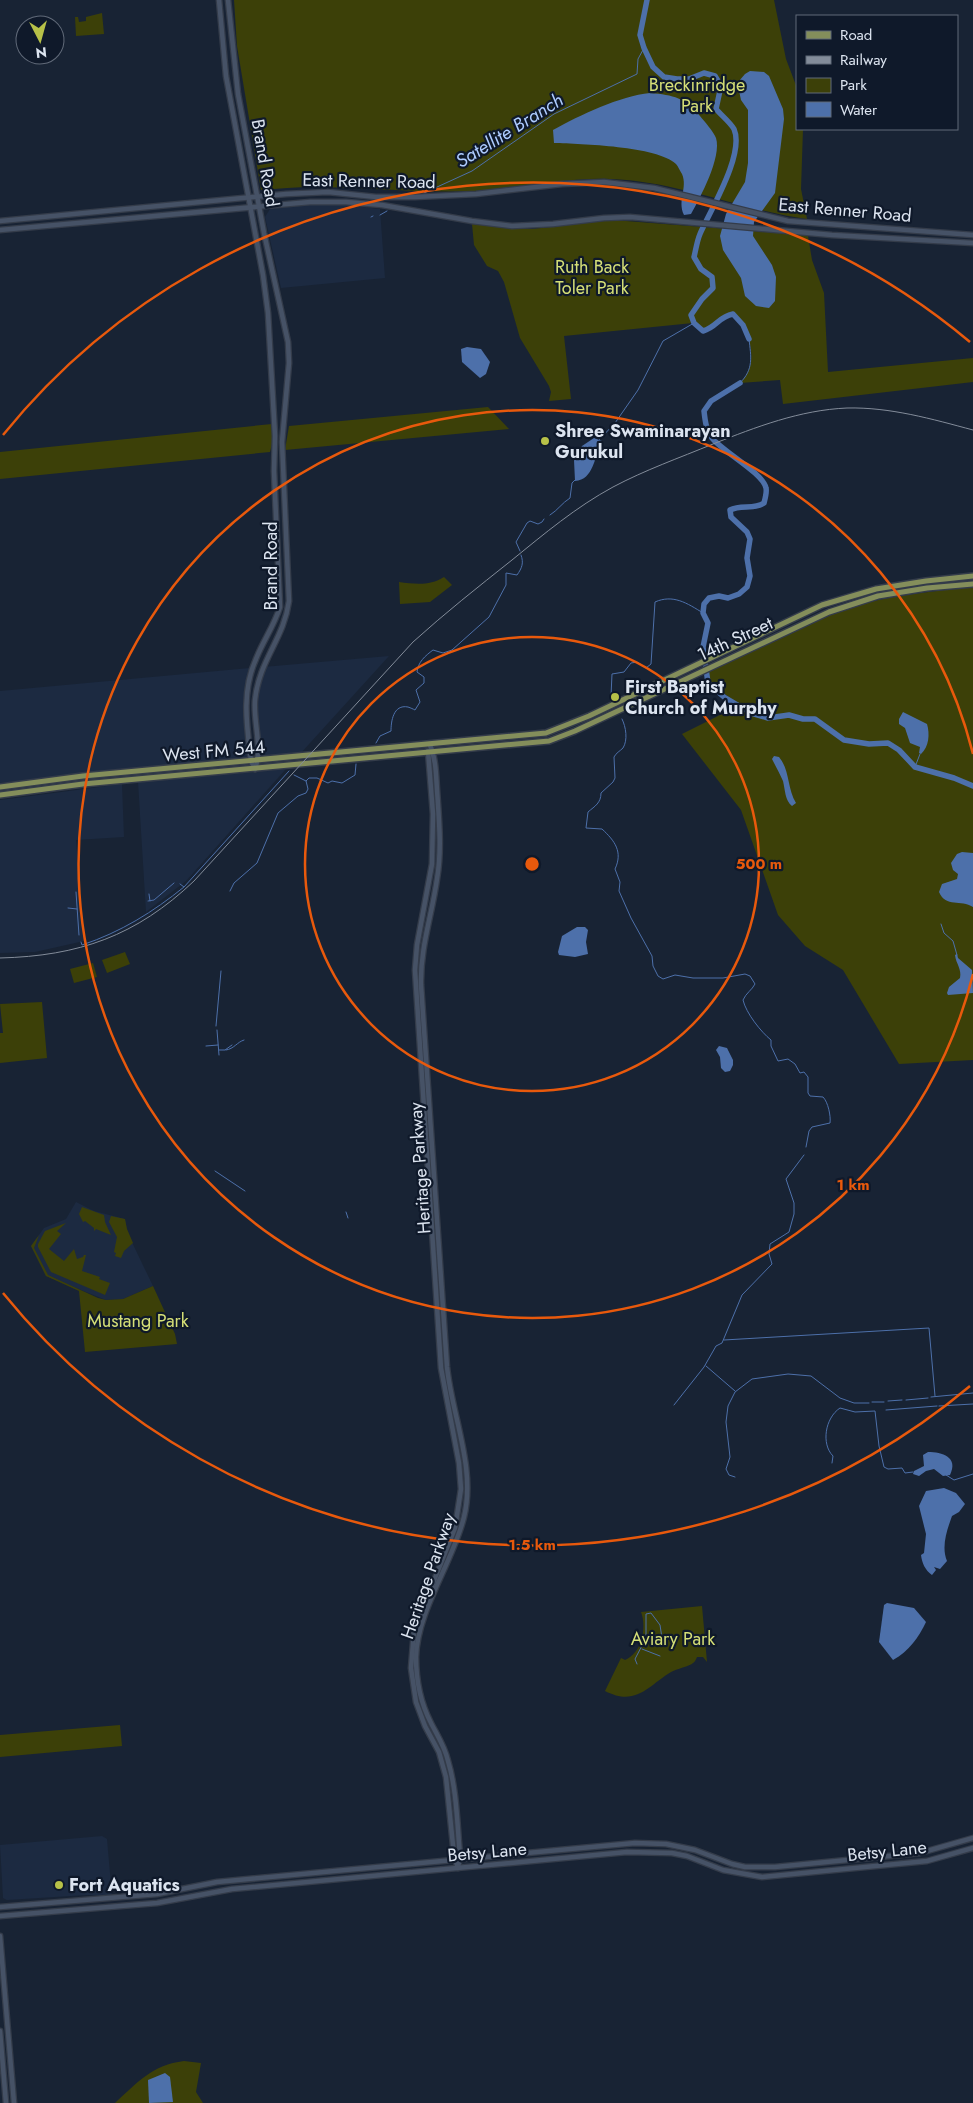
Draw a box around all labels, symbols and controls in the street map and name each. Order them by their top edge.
north arrow [15,15,65,65]
legend [796,15,958,130]
text: Road [840,24,872,46]
text: N [35,42,48,63]
text: Railway [840,49,887,71]
park label: Breckinridge Park [649,72,745,119]
text: Park [840,74,867,96]
water label: Satellite Branch [450,86,568,174]
text: Water [840,99,878,121]
street label: Brand Road [244,117,286,209]
street label: East Renner Road [302,167,436,195]
street label: East Renner Road [777,191,913,229]
park label: Ruth Back Toler Park [555,254,629,301]
place label: Shree Swaminarayan Gurukul [555,418,731,465]
marker: Shree Swaminarayan Gurukul [539,435,551,447]
street label: Brand Road [258,522,284,610]
street label: 14th Street [693,610,778,668]
place label: First Baptist Church of Murphy [625,674,777,721]
marker: First Baptist Church of Murphy [609,691,621,703]
street label: West FM 544 [162,734,266,768]
text: 500 m [736,853,782,875]
centre of rings [523,855,541,873]
street label: Heritage Parkway [402,1101,438,1235]
text: 1 km [836,1174,870,1196]
park label: Mustang Park [87,1308,189,1334]
street label: Heritage Parkway [394,1509,462,1643]
text: 1.5 km [508,1534,556,1556]
park label: Aviary Park [631,1626,715,1652]
street label: Betsy Lane [846,1834,928,1868]
street label: Betsy Lane [446,1836,528,1868]
place label: Fort Aquatics [69,1872,180,1898]
marker: Fort Aquatics [53,1879,65,1891]

